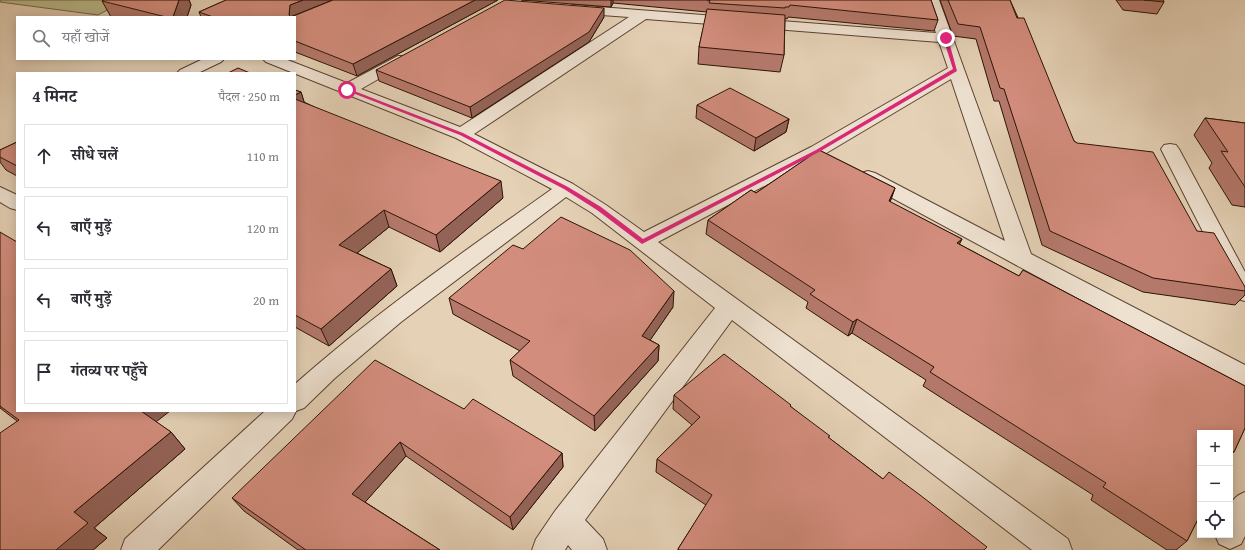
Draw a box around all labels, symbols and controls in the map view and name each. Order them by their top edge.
search box [16,16,296,60]
text: यहाँ खोजें [62,26,109,47]
icon: search [30,27,52,49]
route end [937,29,955,47]
route start [338,81,356,99]
text: 4 मिनट [32,83,77,108]
text: पैदल · 250 m [219,87,280,106]
text: सीधे चलें [71,144,118,165]
icon: ahead [33,145,55,167]
text: 110 m [247,147,279,166]
text: बाएँ मुड़ें [71,216,112,237]
icon: left [33,217,55,239]
text: 120 m [247,219,279,238]
text: बाएँ मुड़ें [71,288,112,309]
icon: left [33,289,55,311]
text: 20 m [253,291,279,310]
text: गंतव्य पर पहुँचे [71,360,147,381]
icon: arrive [33,361,55,383]
map controls [1197,430,1233,538]
button: + [1197,430,1233,466]
button: − [1197,466,1233,502]
button: locate [1197,502,1233,538]

